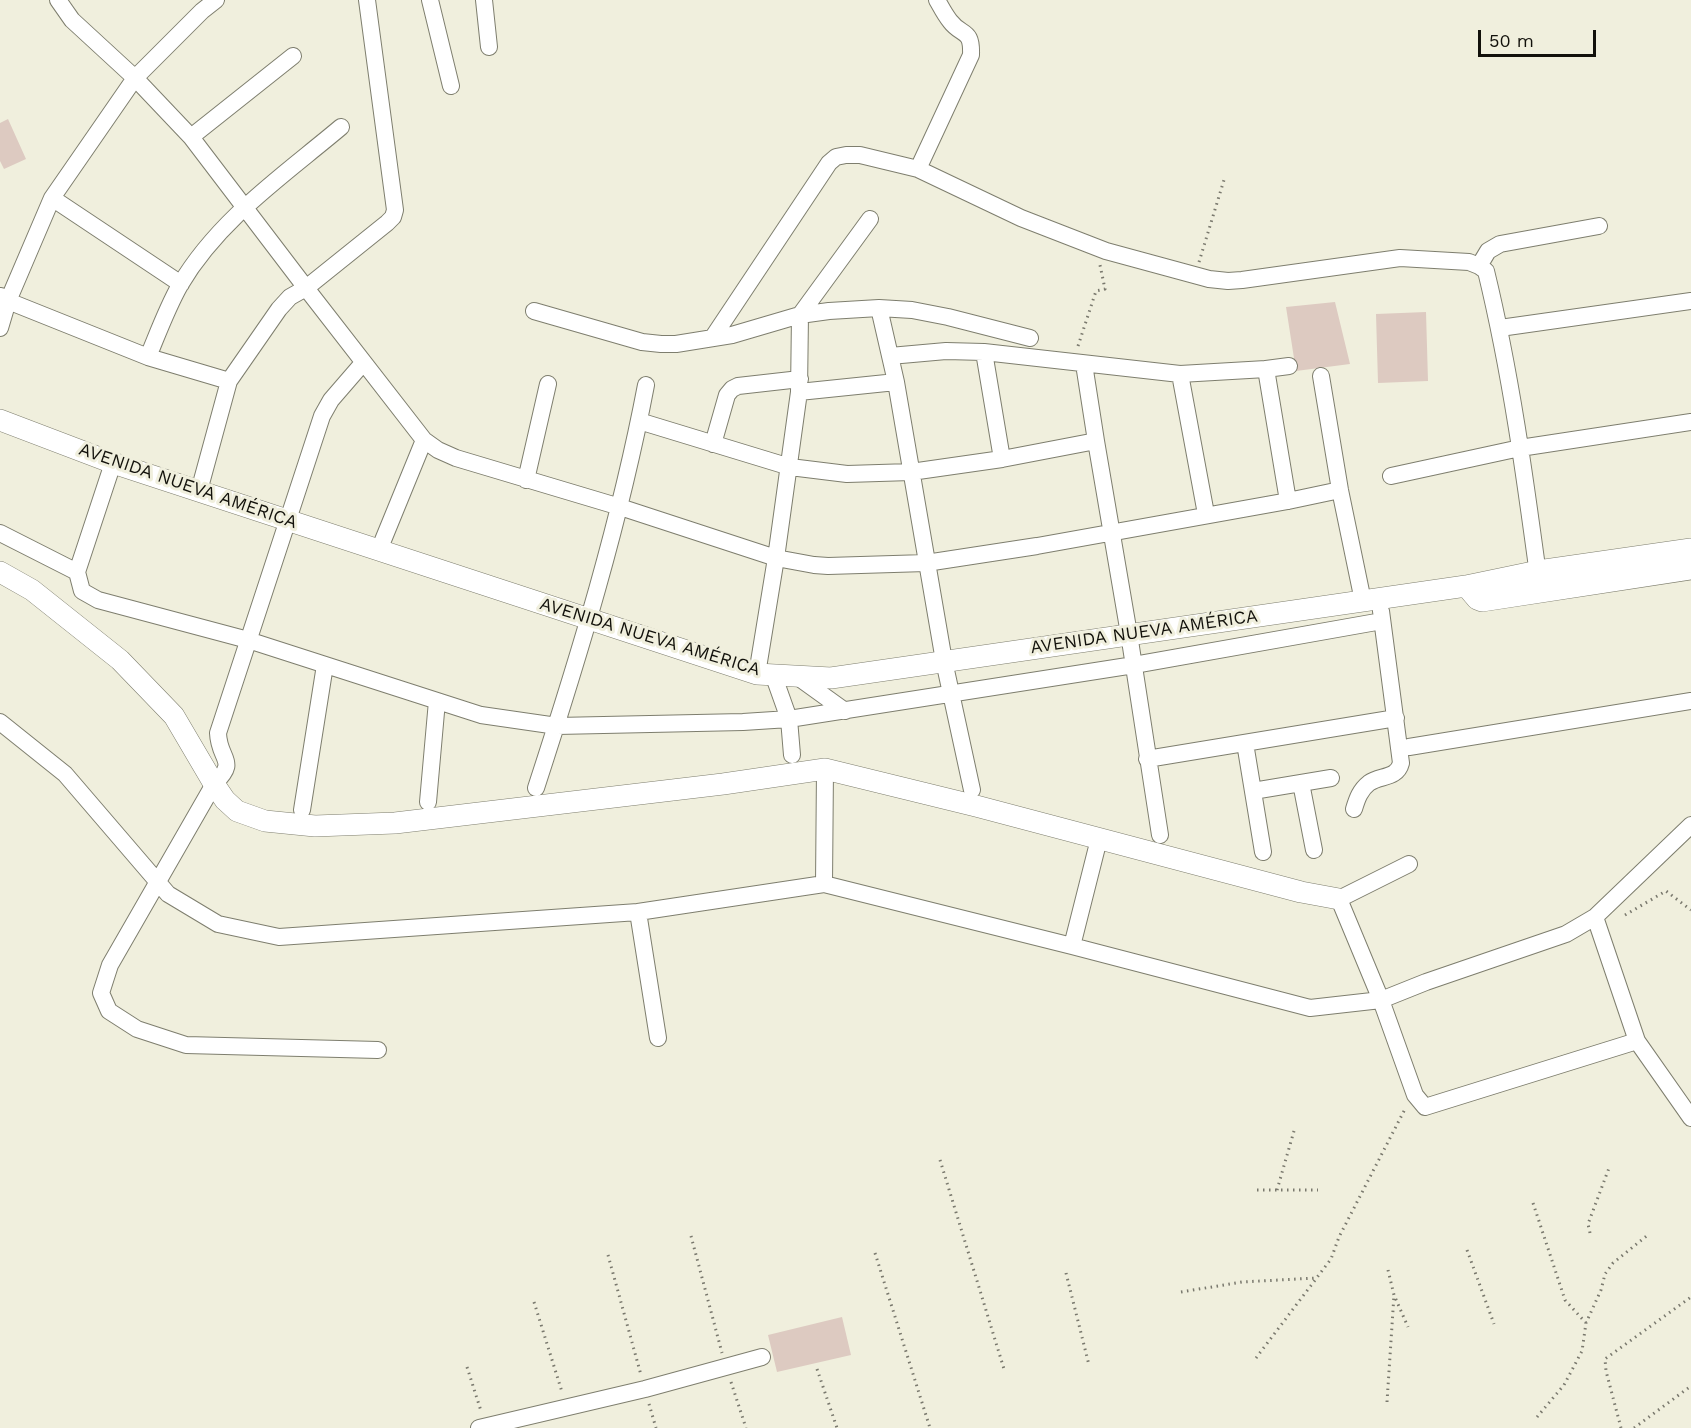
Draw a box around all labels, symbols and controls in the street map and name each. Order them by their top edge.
scale bar [1481,18,1600,56]
text: 50 m [1489,30,1534,51]
street label: AVENIDA NUEVA AMÉRICA [76,438,300,534]
street label: AVENIDA NUEVA AMÉRICA [537,593,763,681]
street label: AVENIDA NUEVA AMÉRICA [1029,605,1259,659]

